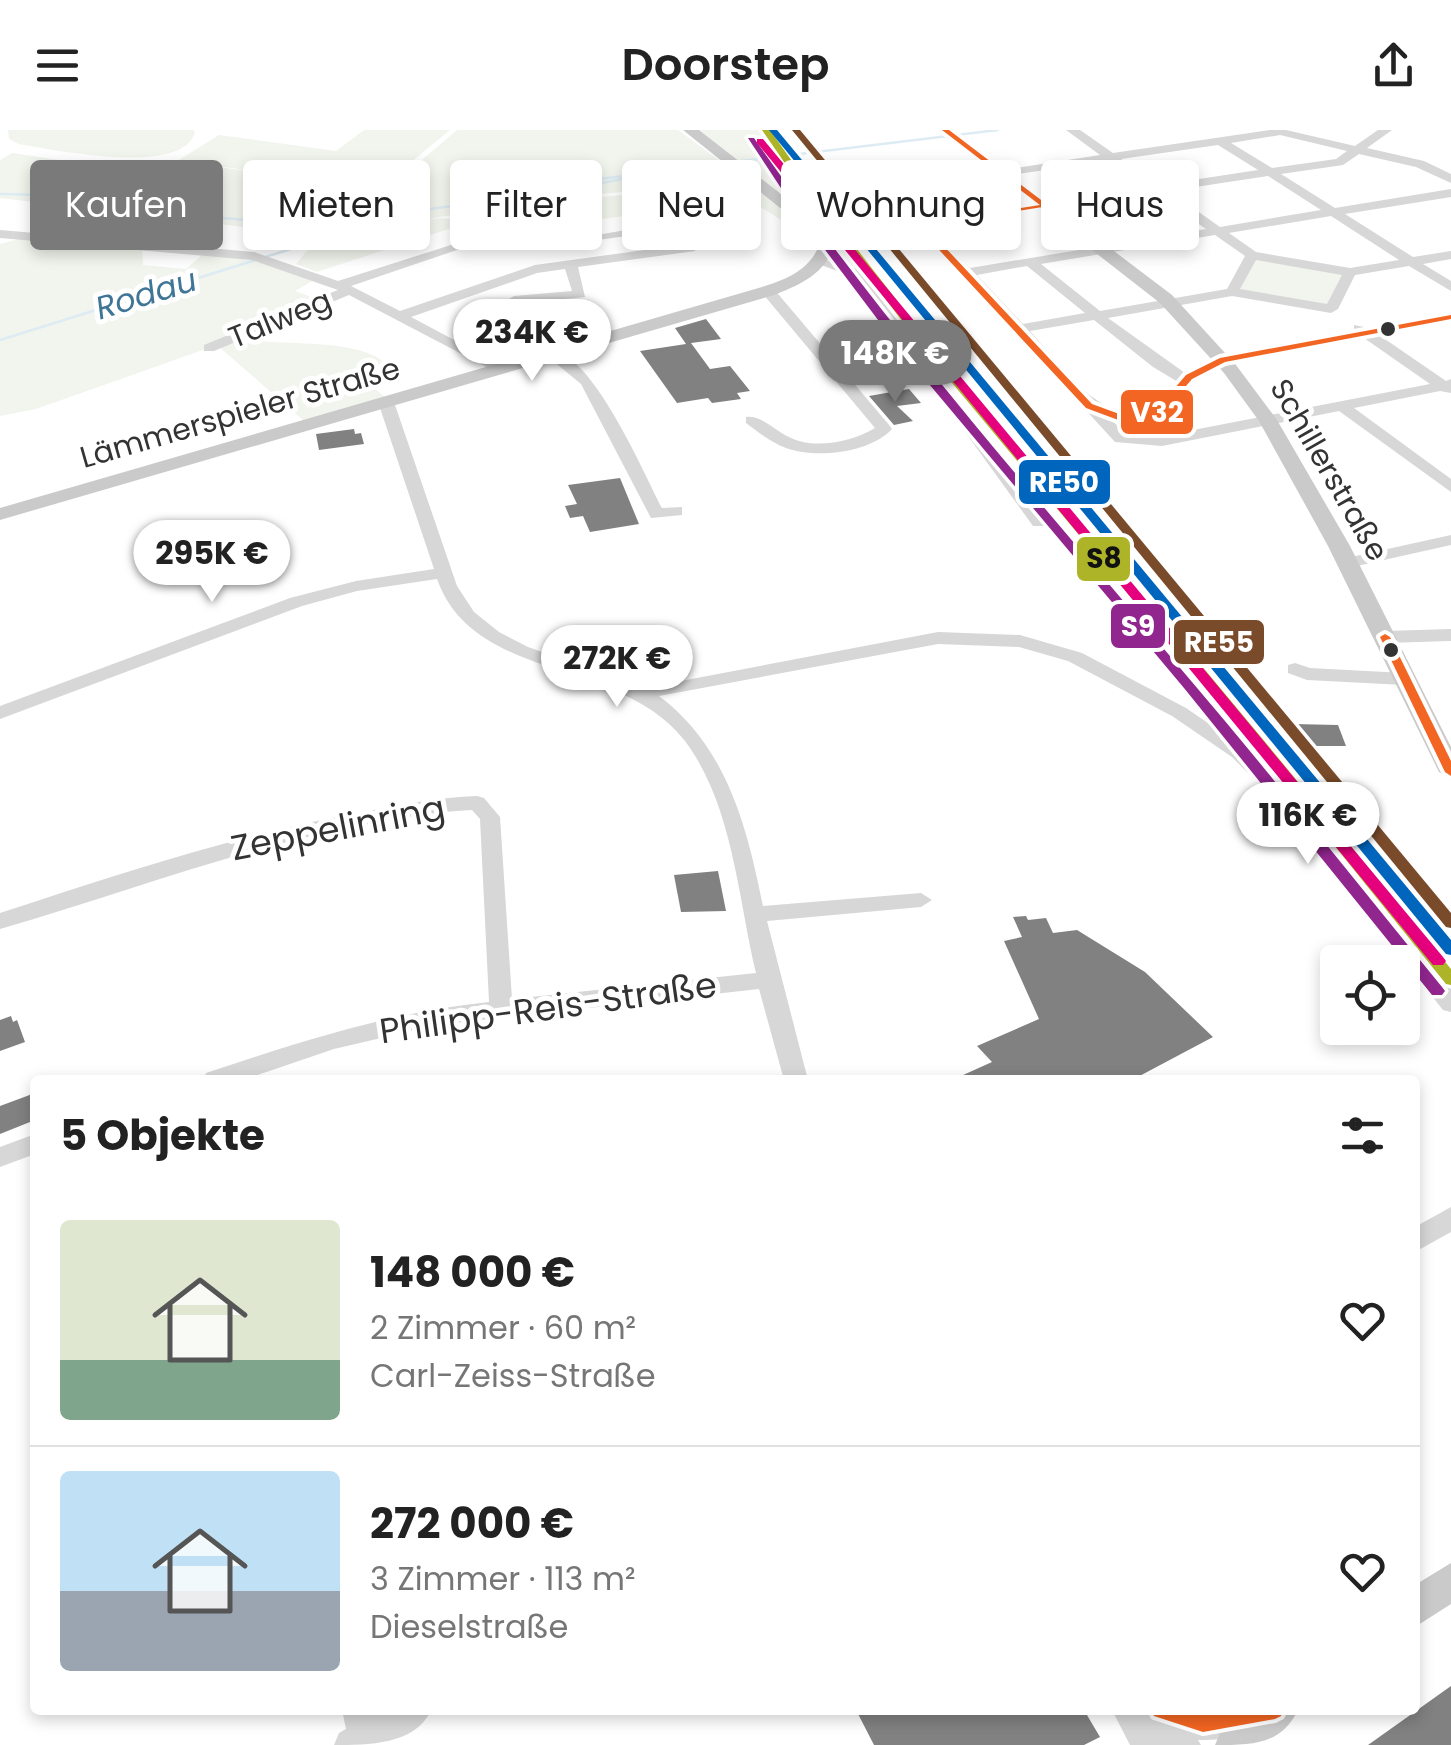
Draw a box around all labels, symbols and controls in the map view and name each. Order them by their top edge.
text: Doorstep [621,33,830,96]
icon: menu [30,38,85,93]
icon: share [1366,38,1421,93]
chip: Kaufen [30,160,223,250]
chip: Mieten [243,160,430,250]
chip: Filter [450,160,602,250]
chip: Neu [622,160,761,250]
chip: Wohnung [781,160,1021,250]
chip: Haus [1041,160,1199,250]
water label: Rodau [90,257,202,330]
street label: Talweg [222,278,338,359]
pin: 234K € [451,299,613,384]
text: 234K € [475,309,589,354]
unlabelled marker [1378,319,1398,339]
pin: 148K € [814,320,976,405]
text: 148K € [841,330,950,375]
street label: Lämmerspieler Straße [75,346,405,479]
street label: Schillerstraße [1260,371,1399,569]
line badge: V32 [1119,388,1195,436]
text: V32 [1130,393,1184,432]
line badge: RE50 [1017,458,1112,506]
text: RE50 [1029,463,1099,502]
pin: 295K € [131,520,293,605]
text: 295K € [155,530,269,575]
line badge: S8 [1075,535,1132,583]
text: S8 [1086,539,1122,578]
line badge: S9 [1109,602,1167,650]
text: S9 [1121,607,1155,646]
line badge: RE55 [1172,618,1266,666]
text: RE55 [1184,623,1254,662]
pin: 272K € [536,625,698,710]
text: 272K € [563,635,671,680]
unlabelled marker [1381,640,1401,660]
pin: 116K € [1227,782,1389,867]
street label: Zeppelinring [227,783,449,872]
text: 116K € [1258,792,1358,837]
map controls [1320,945,1420,1045]
button: locate [1320,945,1420,1045]
street label: Philipp-Reis-Straße [376,960,720,1055]
text: 5 Objekte [60,1106,265,1165]
icon: filters [1335,1108,1390,1163]
text: 148 000 € [370,1243,575,1302]
icon: home [140,1260,260,1380]
icon: heart [1335,1293,1390,1348]
text: 2 Zimmer · 60 m² [370,1305,636,1350]
text: Carl-Zeiss-Straße [370,1353,655,1398]
text: 272 000 € [370,1494,574,1553]
icon: home [140,1511,260,1631]
icon: heart [1335,1544,1390,1599]
text: 3 Zimmer · 113 m² [370,1556,636,1601]
text: Dieselstraße [370,1604,568,1649]

